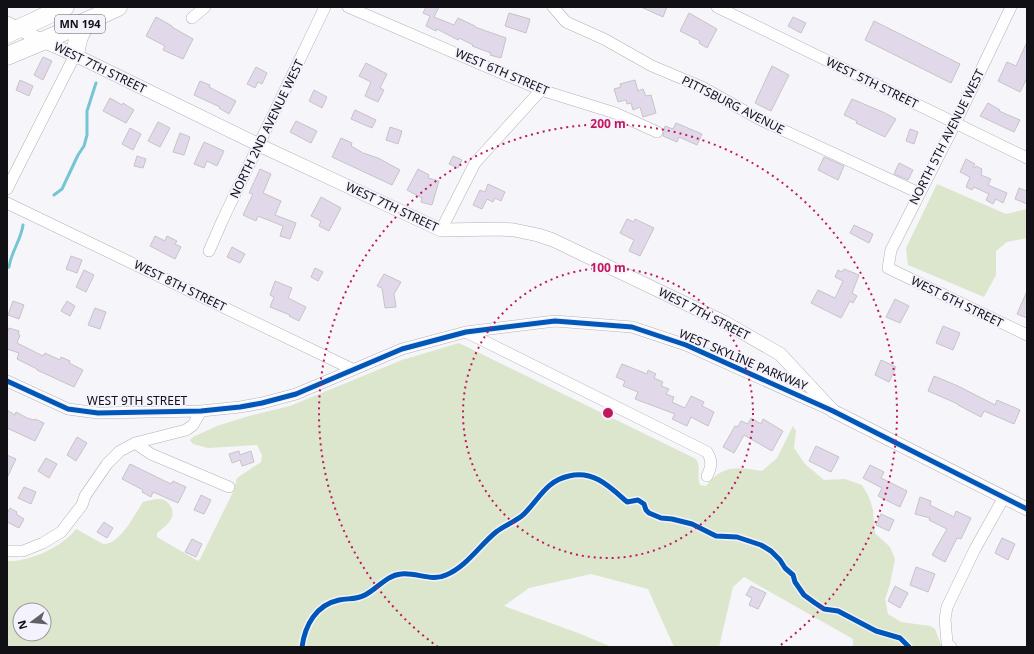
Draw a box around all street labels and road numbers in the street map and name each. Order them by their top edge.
road number: MN 194 [55,15,105,33]
street label: WEST 7TH STREET [51,38,149,97]
street label: WEST 6TH STREET [453,44,552,99]
street label: WEST 5TH STREET [823,53,921,112]
street label: NORTH 2ND AVENUE WEST [226,56,308,201]
street label: NORTH 5TH AVENUE WEST [905,66,988,207]
street label: PITTSBURG AVENUE [679,71,787,138]
street label: WEST 7TH STREET [343,178,442,236]
street label: WEST 8TH STREET [131,256,229,315]
street label: WEST 6TH STREET [908,272,1006,331]
street label: WEST 7TH STREET [656,283,753,344]
street label: WEST SKYLINE PARKWAY [676,325,810,394]
street label: WEST 9TH STREET [87,392,188,409]

